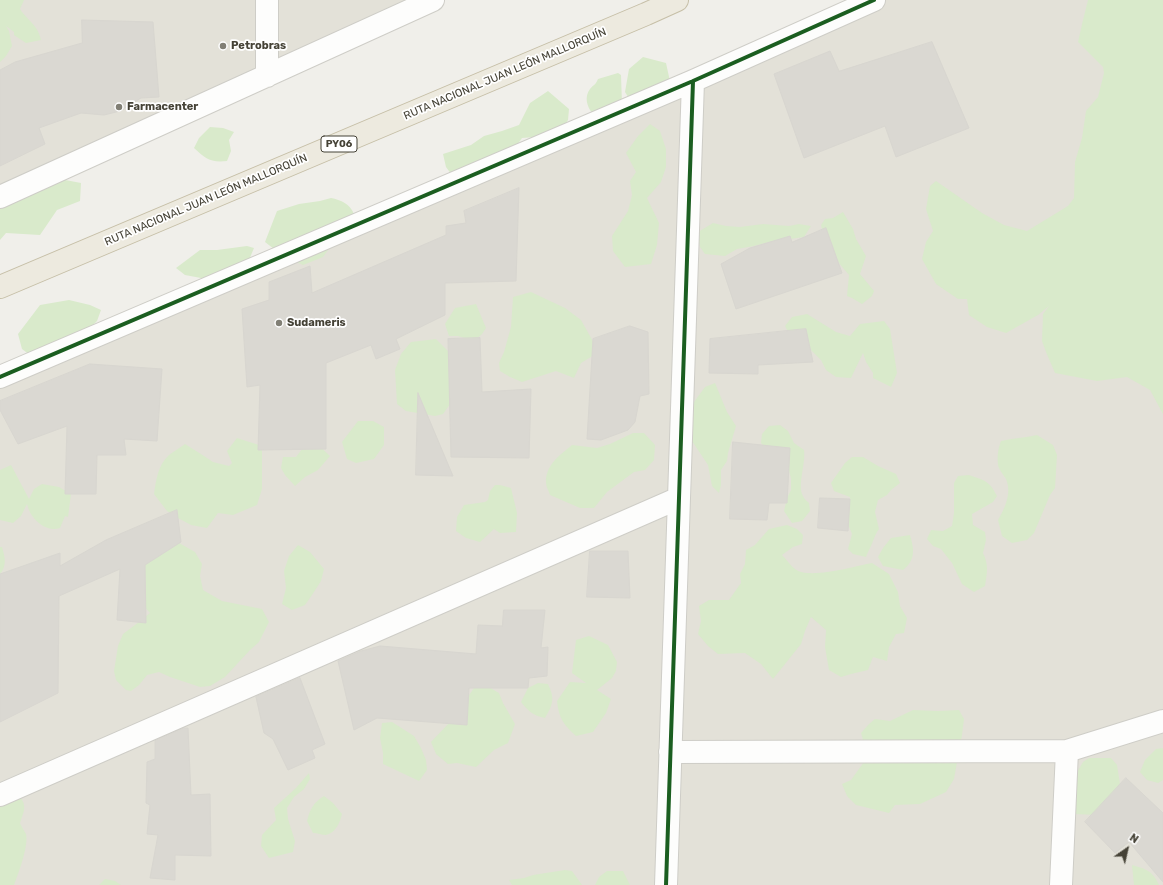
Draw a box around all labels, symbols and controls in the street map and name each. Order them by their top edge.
street label: RUTA NACIONAL JUAN LEÓN MALLORQUÍN [402,25,608,123]
place label: Petrobras [231,39,286,53]
marker: Petrobras [218,41,228,51]
place label: Farmacenter [127,100,198,114]
marker: Farmacenter [114,102,124,112]
road number: PY06 [321,136,357,152]
street label: RUTA NACIONAL JUAN LEÓN MALLORQUÍN [103,151,309,249]
place label: Sudameris [287,316,346,330]
marker: Sudameris [274,318,284,328]
north arrow [1107,829,1147,869]
text: N [1127,831,1141,846]

